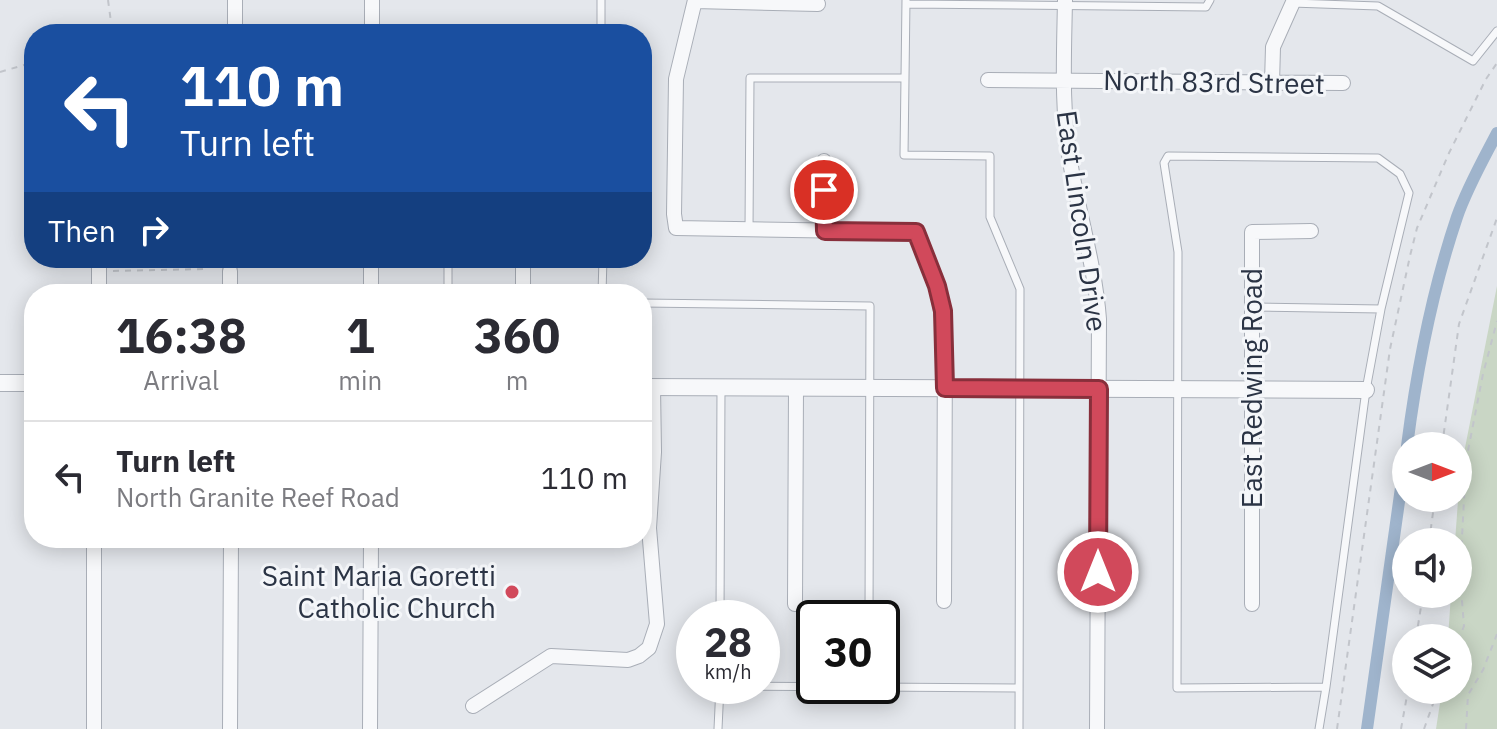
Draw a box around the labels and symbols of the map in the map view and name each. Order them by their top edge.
street label: North 83rd Street [1103,61,1325,102]
street label: East Lincoln Drive [1049,108,1116,334]
pin [790,156,858,224]
street label: East Redwing Road [1233,268,1270,508]
north arrow [1392,432,1472,512]
position arrow [1056,530,1140,614]
place label: Saint Maria Goretti Catholic Church [262,557,496,626]
marker: Saint Maria Goretti Catholic Church [503,583,521,601]
speed limit sign: 30 [796,600,900,704]

